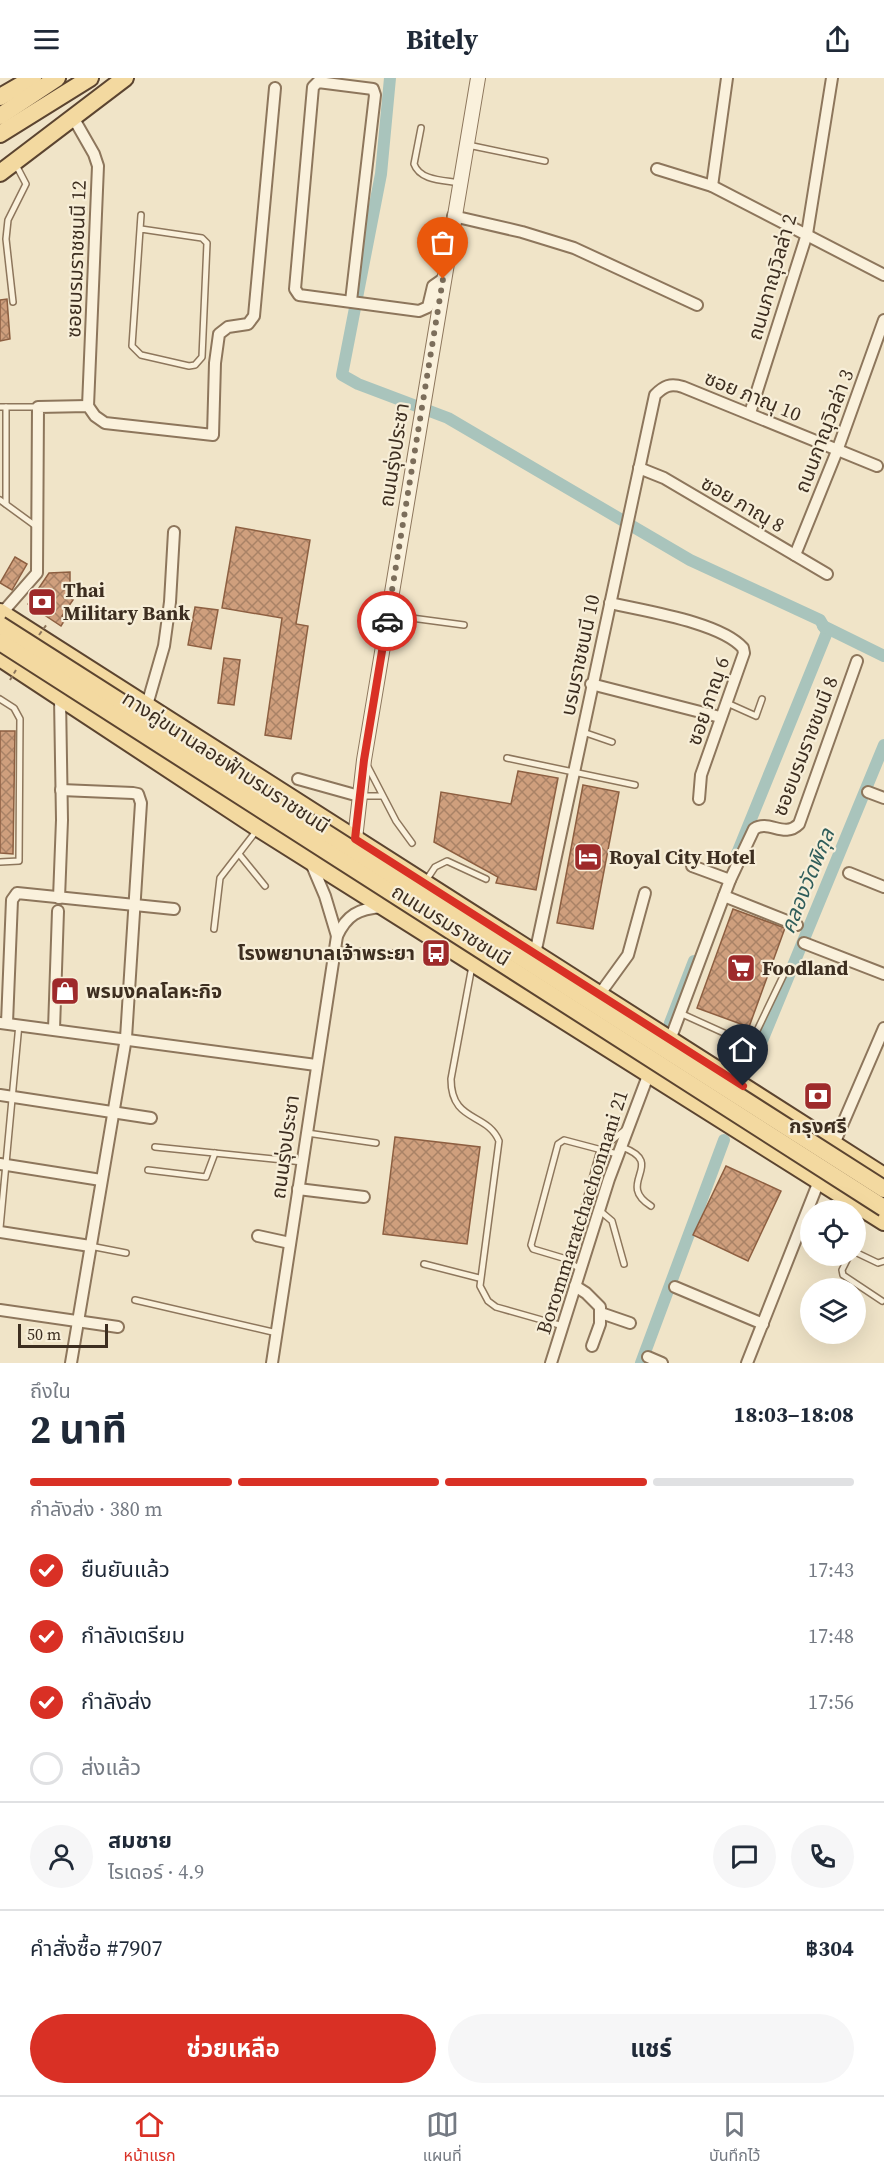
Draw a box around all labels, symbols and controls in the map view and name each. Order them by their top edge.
text: Bitely [406,21,478,58]
icon: menu [30,23,63,56]
icon: share [821,23,854,56]
street label: ซอยบรมราชชนนี 12 [59,180,93,338]
street label: ถนนภาณุวิลล่า 2 [741,210,803,344]
pin [417,217,468,279]
icon: bag [426,226,459,259]
street label: ซอย ภาณุ 10 [700,364,806,428]
street label: ถนนภาณุวิลล่า 3 [788,365,860,497]
street label: ถนนรุ่งประชา [372,401,416,509]
street label: ซอย ภาณุ 8 [696,469,790,539]
place label: Thai Military Bank [63,576,190,627]
bank icon: Thai Military Bank [26,586,58,618]
courier [357,591,417,651]
street label: บรมราชชนนี 10 [553,592,607,718]
icon: car [371,605,404,638]
street label: ซอย ภาณุ 6 [680,653,736,749]
street label: ซอยบรมราชชนนี 8 [765,672,845,820]
street label: ทางคู่ขนานลอยฟ้าบรมราชชนนี [117,684,335,840]
water label: คลองวัดพิกุล [773,823,842,938]
hotel icon: Royal City Hotel [572,841,604,873]
place label: Royal City Hotel [609,843,756,871]
street label: ถนนบรมราชชนนี [386,877,516,973]
bus stop icon: โรงพยาบาลเจ้าพระยา [420,937,452,969]
place label: โรงพยาบาลเจ้าพระยา [238,939,415,967]
supermarket icon: Foodland [725,952,757,984]
place label: Foodland [762,954,848,982]
shop icon: พรมงคลโลหะกิจ [49,975,81,1007]
place label: พรมงคลโลหะกิจ [86,977,222,1005]
pin [717,1024,768,1086]
icon: home [726,1033,759,1066]
bank icon: กรุงศรี [802,1080,834,1112]
street label: Borommaratchachonnani 21 [529,1086,635,1338]
street label: ถนนรุ่งประชา [264,1093,306,1201]
place label: กรุงศรี [789,1112,847,1140]
map controls [800,1200,866,1344]
button: locate [800,1200,866,1266]
button: layers [800,1278,866,1344]
scale bar [18,1321,108,1348]
text: 50 m [27,1323,61,1345]
text: ถึงใน [30,1377,71,1405]
text: 18:03–18:08 [734,1399,854,1429]
text: 2 นาที [30,1403,127,1456]
text: กำลังส่ง · 380 m [30,1495,162,1523]
icon: check [30,1554,63,1587]
text: ยืนยันแล้ว [81,1554,170,1584]
text: 17:43 [808,1556,854,1584]
icon: check [30,1620,63,1653]
text: กำลังเตรียม [81,1620,185,1650]
text: 17:48 [808,1622,854,1650]
icon: check [30,1686,63,1719]
text: กำลังส่ง [81,1686,152,1716]
text: 17:56 [808,1688,854,1716]
text: ส่งแล้ว [81,1752,141,1782]
button: person [30,1825,93,1888]
text: สมชาย [108,1825,172,1855]
button: chat [713,1825,776,1888]
button: phone [791,1825,854,1888]
text: ไรเดอร์ · 4.9 [108,1858,204,1886]
text: คำสั่งซื้อ #7907 [30,1933,162,1963]
text: ฿304 [805,1933,854,1963]
button: ช่วยเหลือ [30,2014,436,2083]
button: แชร์ [448,2014,854,2083]
tab: หน้าแรก [124,2108,176,2168]
tab: แผนที่ [423,2108,462,2168]
tab: บันทึกไว้ [709,2108,760,2168]

